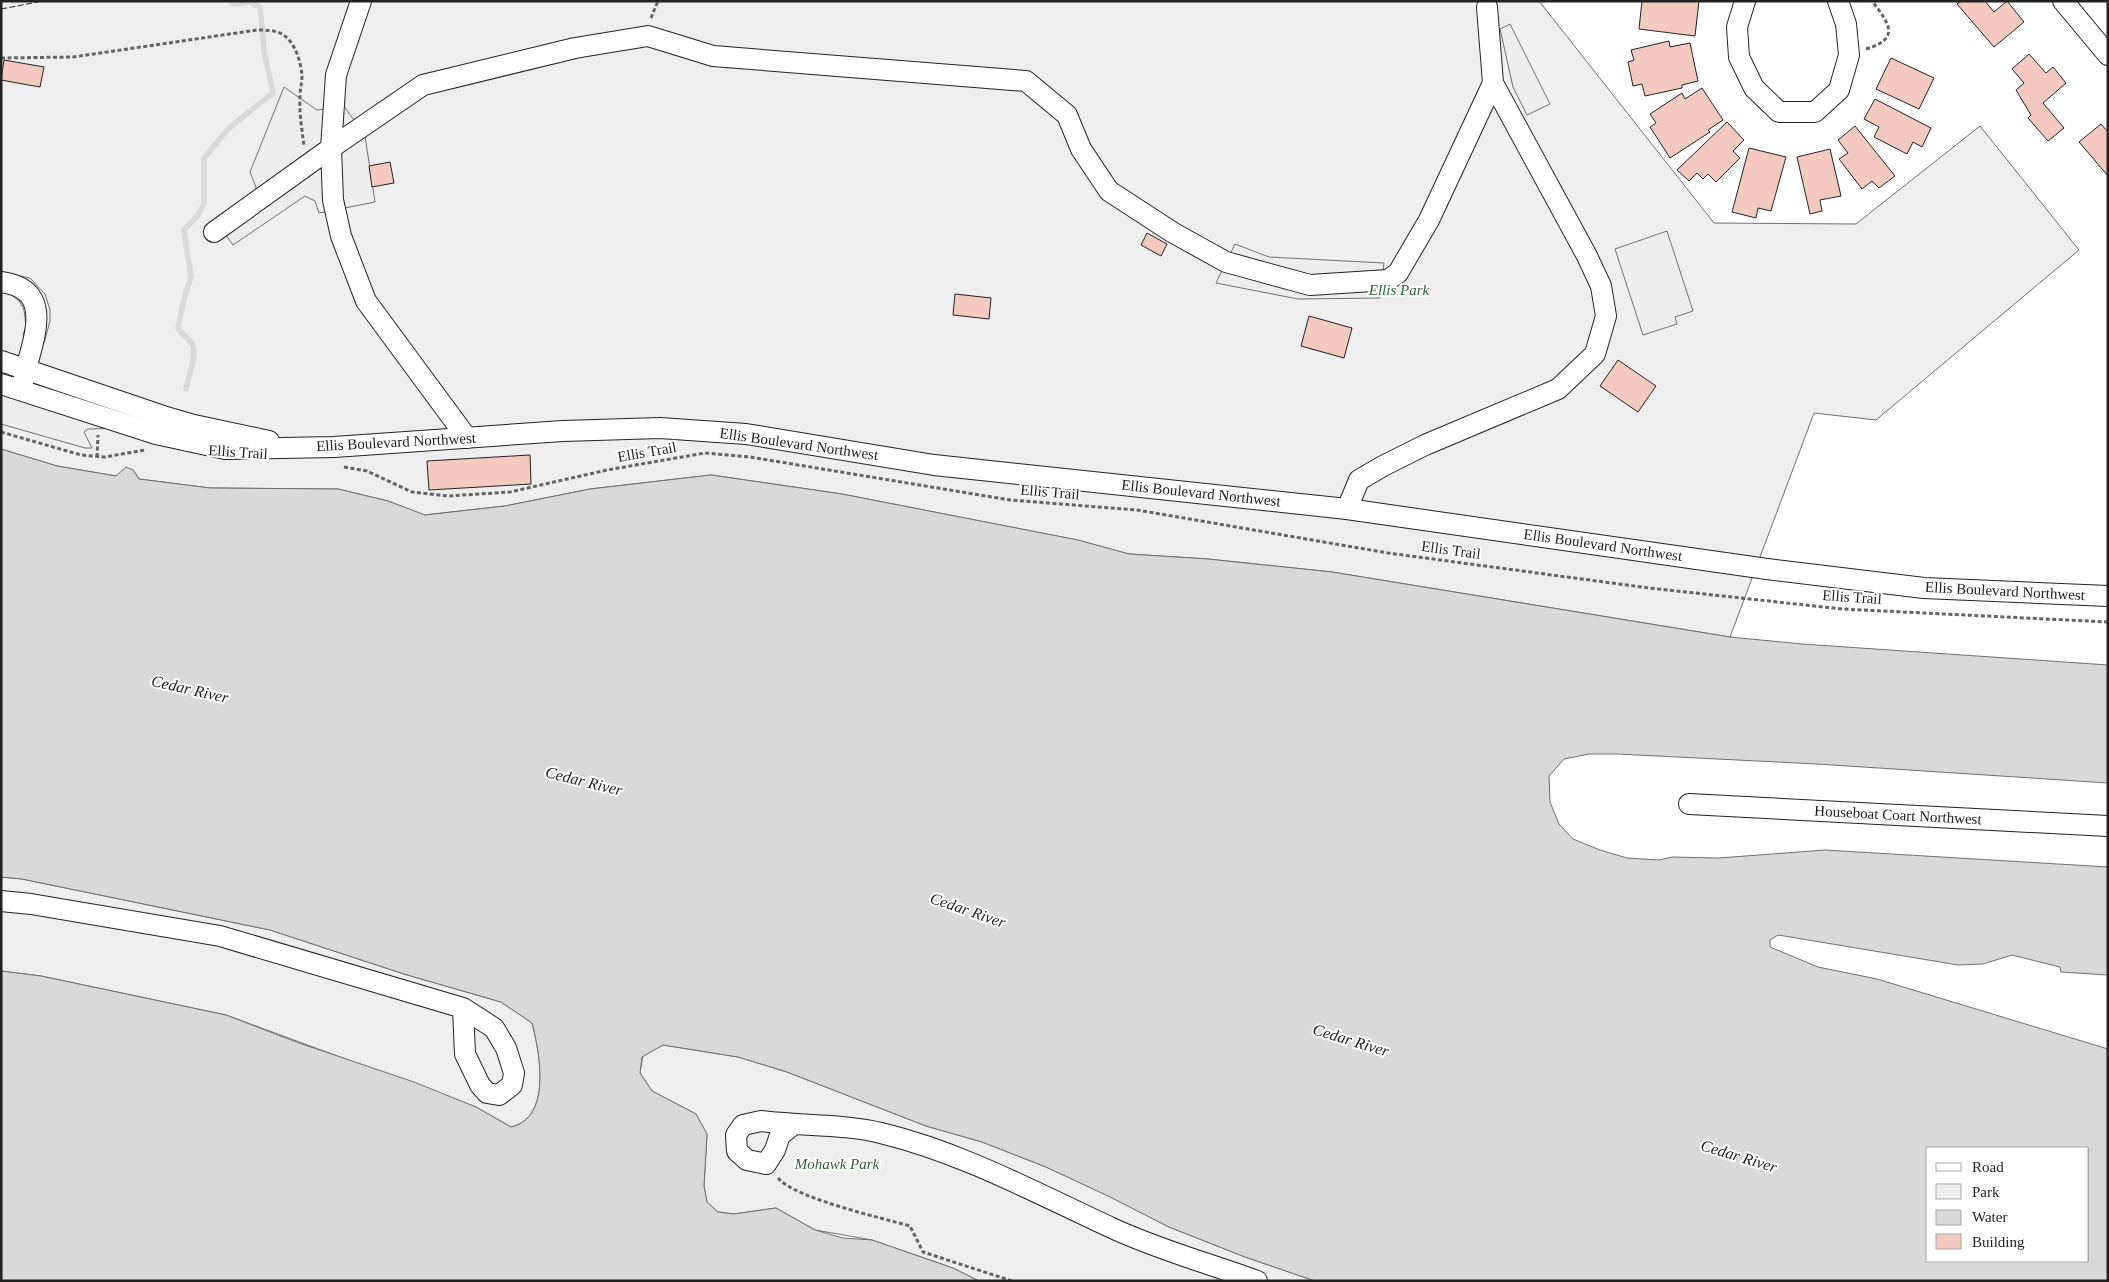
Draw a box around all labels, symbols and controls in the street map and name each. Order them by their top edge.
park label: Ellis Park [1368,282,1430,298]
street label: Ellis Boulevard Northwest [719,425,880,463]
street label: Ellis Boulevard Northwest [316,430,477,454]
street label: Ellis Trail [616,439,678,465]
street label: Ellis Trail [208,442,268,462]
street label: Ellis Boulevard Northwest [1121,477,1282,509]
street label: Ellis Trail [1020,481,1080,503]
street label: Ellis Boulevard Northwest [1523,526,1684,564]
street label: Ellis Trail [1420,538,1482,562]
street label: Ellis Boulevard Northwest [1925,579,2086,603]
street label: Ellis Trail [1822,587,1882,607]
water label: Cedar River [150,672,231,706]
water label: Cedar River [544,763,625,799]
street label: Houseboat Coart Northwest [1814,803,1983,827]
water label: Cedar River [928,889,1009,931]
water label: Cedar River [1311,1020,1392,1060]
water label: Cedar River [1699,1136,1780,1176]
legend [1926,1147,2089,1262]
park label: Mohawk Park [794,1156,880,1172]
text: Road [1972,1159,2004,1175]
text: Park [1972,1184,2000,1200]
text: Water [1972,1209,2007,1225]
text: Building [1972,1234,2025,1250]

